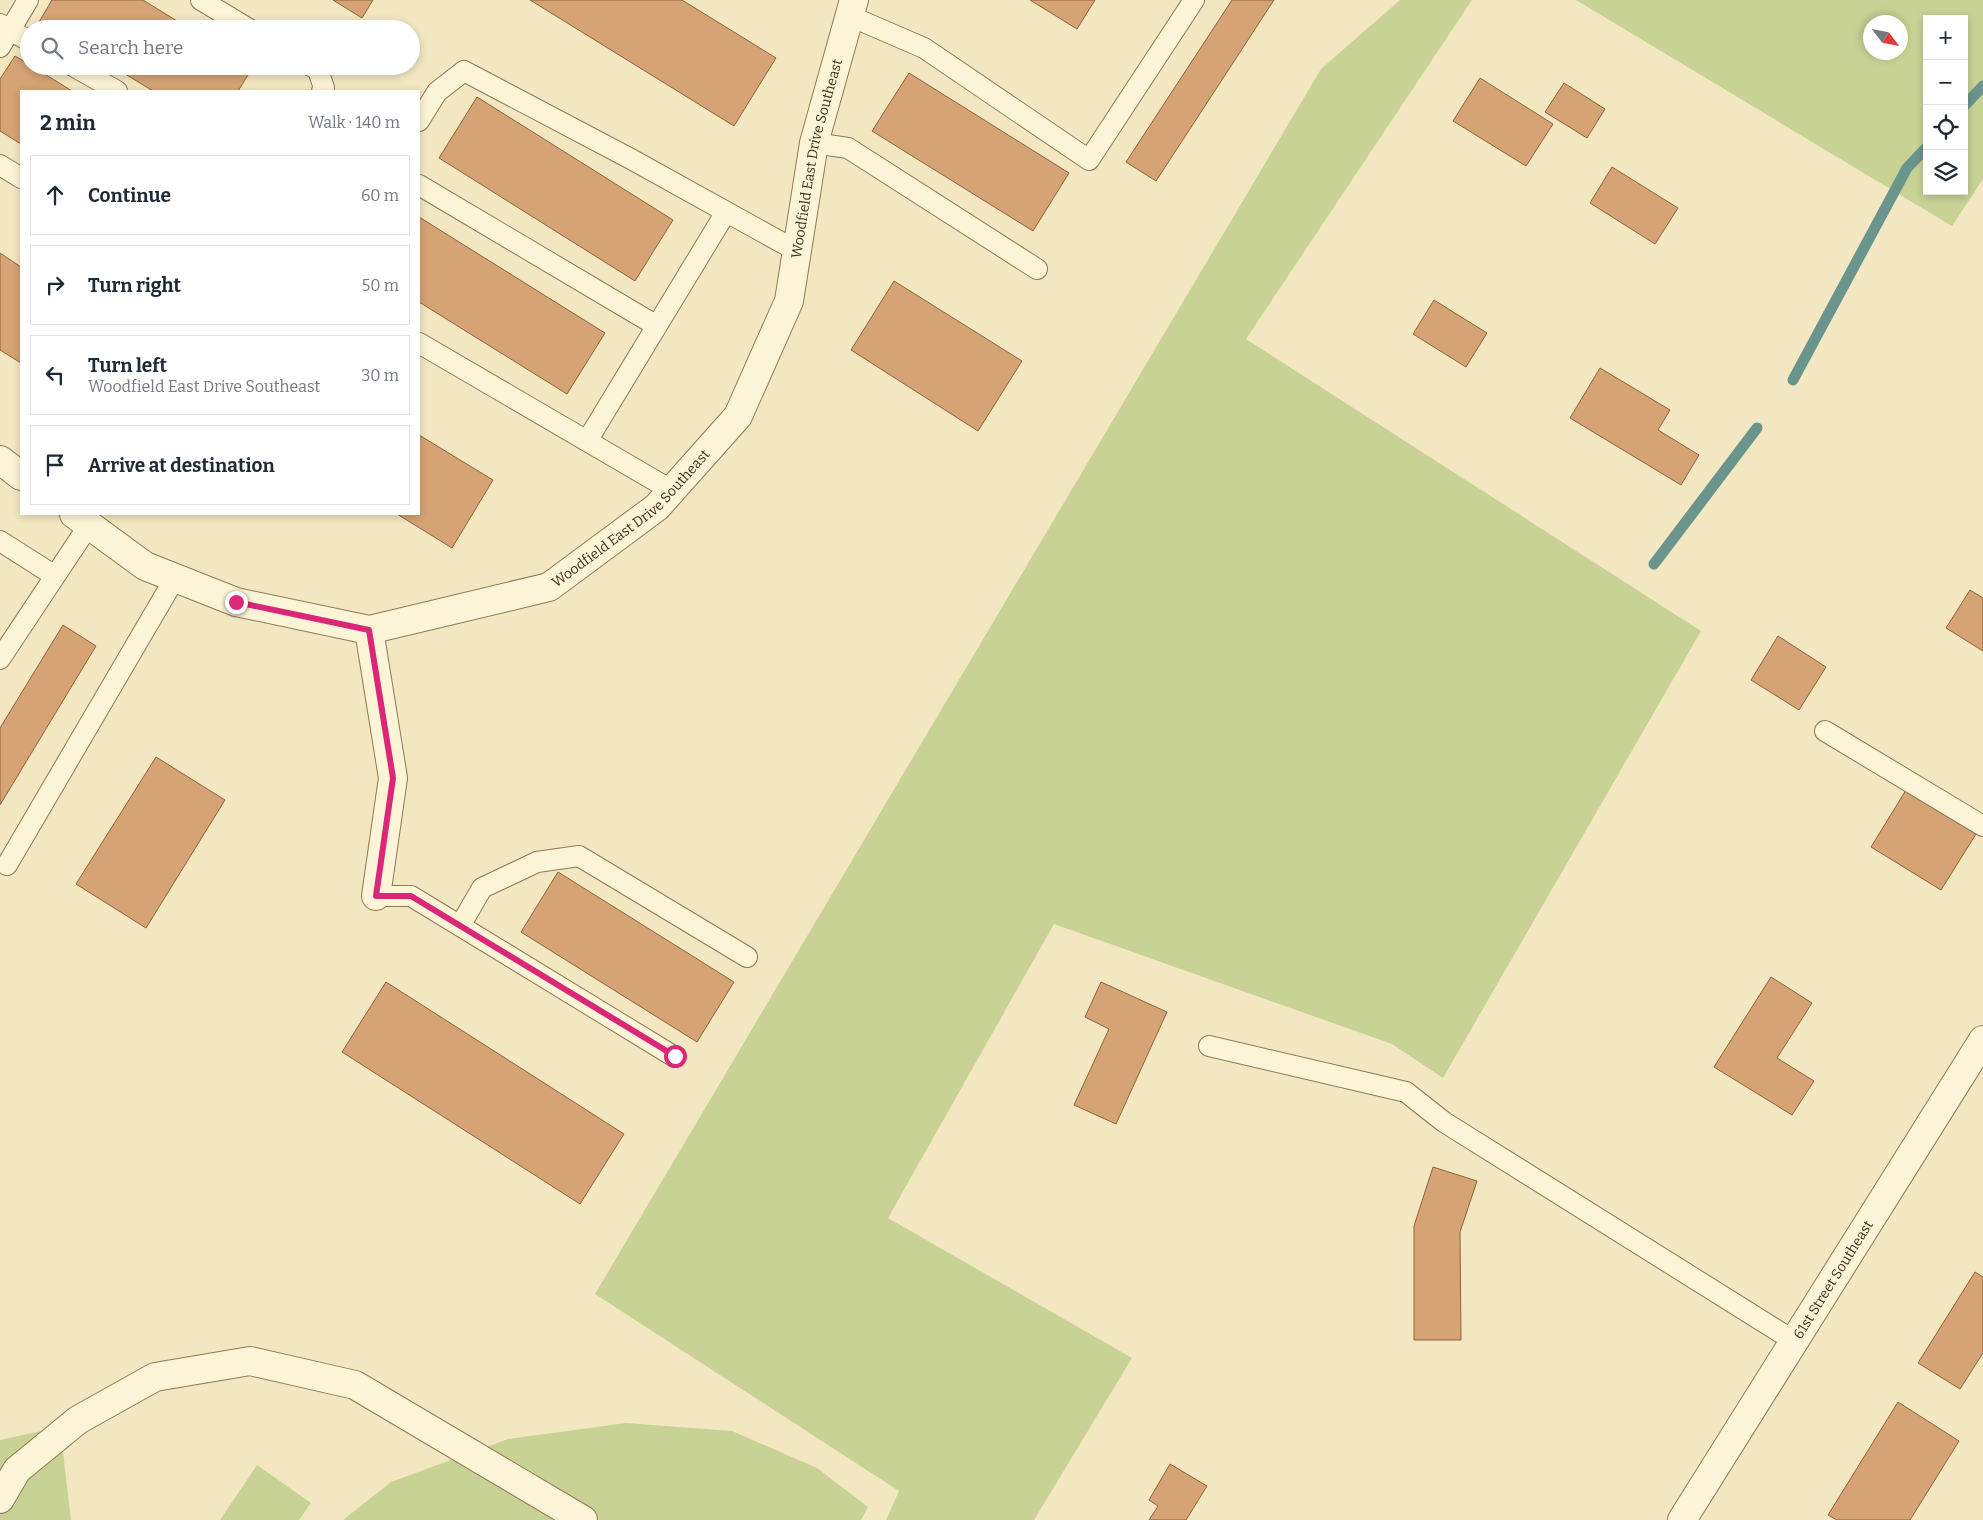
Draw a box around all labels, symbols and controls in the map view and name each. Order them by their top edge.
north arrow [1863,15,1908,60]
map controls [1923,15,1968,195]
button: + [1923,15,1968,60]
search box [20,20,420,75]
icon: search [38,34,66,62]
text: Search here [78,36,183,59]
street label: Woodfield East Drive Southeast [787,57,846,260]
button: − [1923,60,1968,105]
button: locate [1923,105,1968,150]
text: 2 min [40,110,96,136]
text: Walk · 140 m [308,113,400,132]
button: layers [1923,150,1968,195]
icon: ahead [41,181,69,209]
text: Continue [88,184,171,207]
text: 60 m [361,186,399,205]
icon: right [41,271,69,299]
text: Turn right [88,274,181,297]
text: 50 m [362,276,399,295]
text: Turn left [88,354,167,377]
icon: left [41,361,69,389]
text: 30 m [361,366,399,385]
text: Woodfield East Drive Southeast [88,377,320,396]
street label: Woodfield East Drive Southeast [548,446,713,591]
icon: arrive [41,451,69,479]
text: Arrive at destination [88,454,275,477]
route end [225,591,248,614]
route start [664,1045,687,1068]
street label: 61st Street Southeast [1789,1217,1876,1342]

